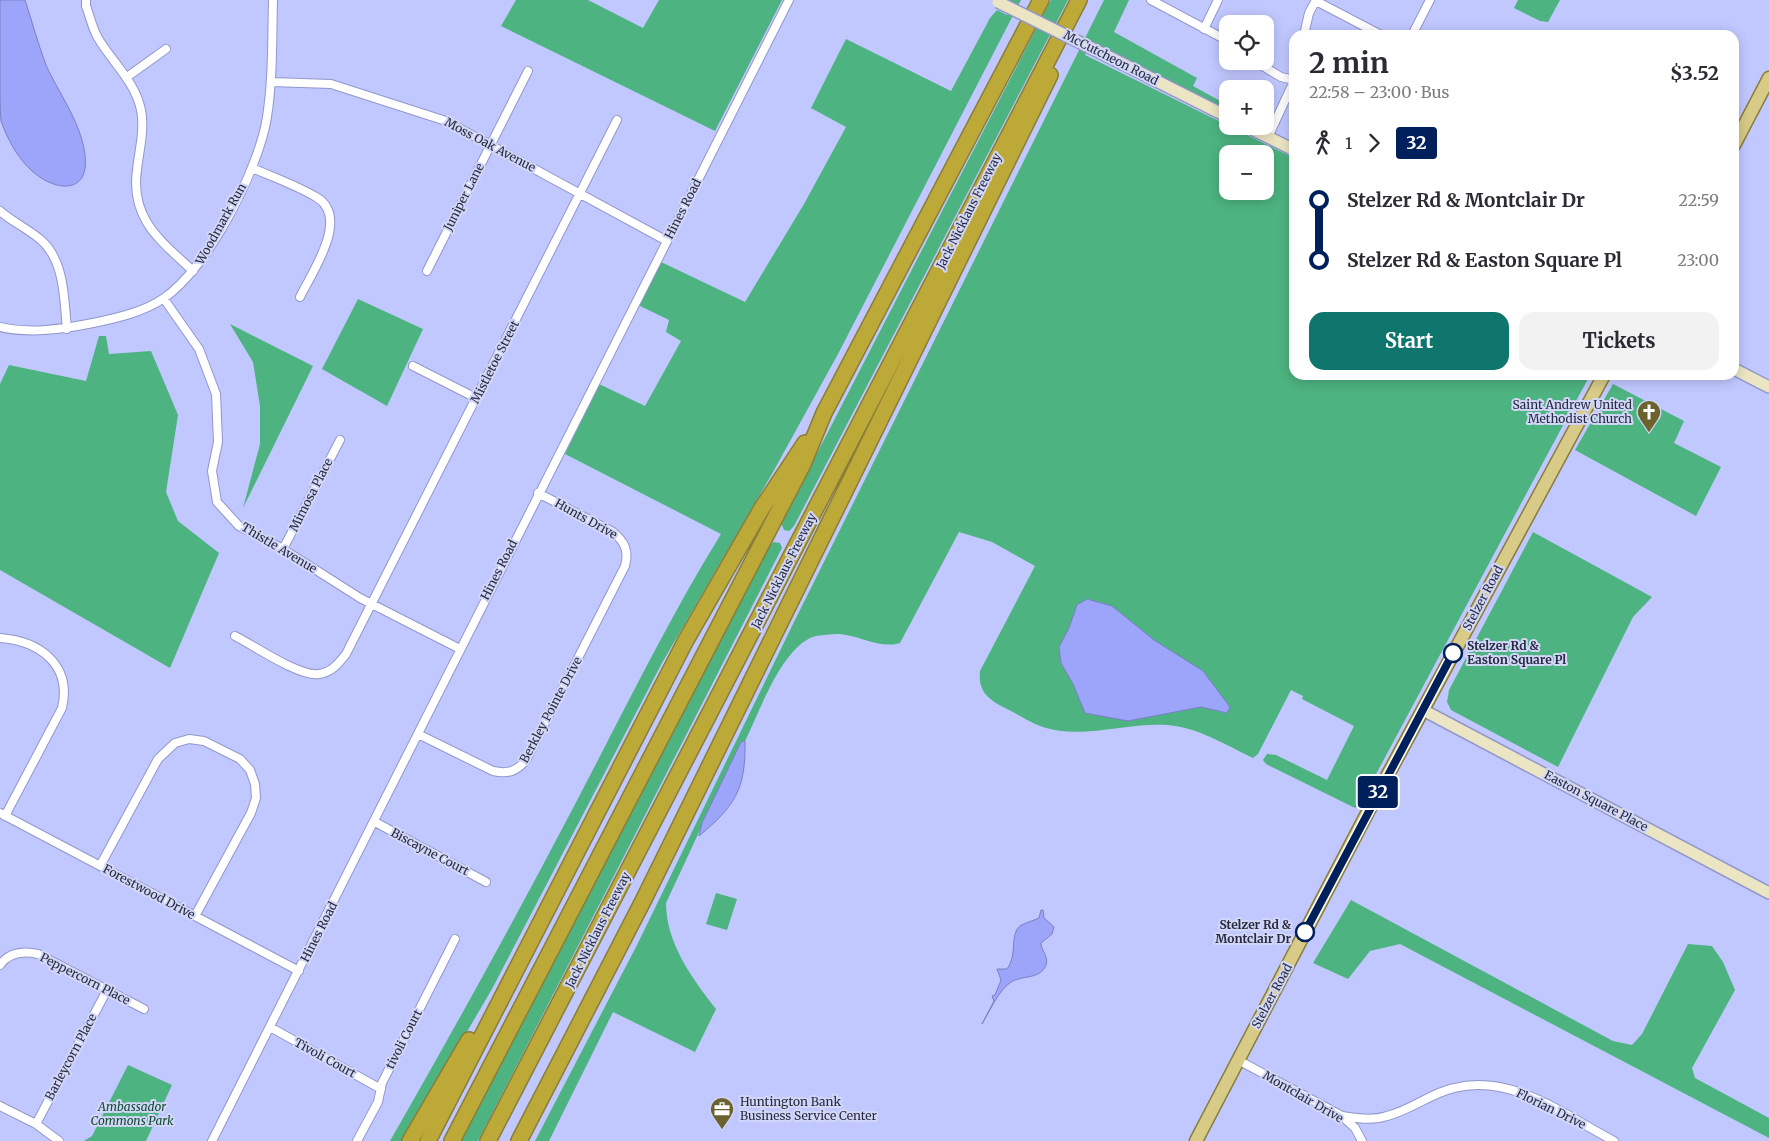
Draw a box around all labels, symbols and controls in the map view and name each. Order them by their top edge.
map controls [1219,15,1274,200]
button: locate [1219,15,1274,70]
street label: McCutcheon Road [1061,27,1161,88]
text: 2 min [1309,45,1389,81]
text: $3.52 [1670,61,1719,85]
button: + [1219,80,1274,135]
text: 22:58 – 23:00 · Bus [1309,82,1449,102]
street label: Moss Oak Avenue [442,114,538,175]
icon: walk [1309,129,1337,157]
icon: forward [1360,129,1388,157]
text: 32 [1406,131,1427,154]
text: 1 [1345,133,1352,153]
button: − [1219,145,1274,200]
street label: Jack Nicklaus Freeway [932,150,1004,272]
street label: Juniper Lane [440,160,487,234]
street label: Hines Road [661,176,704,241]
street label: Woodmark Run [192,180,249,268]
text: Stelzer Rd & Montclair Dr [1347,188,1585,212]
text: 22:59 [1679,190,1719,210]
text: Stelzer Rd & Easton Square Pl [1347,248,1622,272]
text: 23:00 [1677,250,1719,270]
button: Start [1309,312,1509,370]
button: Tickets [1519,312,1719,370]
street label: Mistletoe Street [467,317,522,406]
place label: Saint Andrew United Methodist Church [1512,397,1632,426]
church icon: Saint Andrew United Methodist Church [1636,399,1662,433]
street label: Mimosa Place [286,456,335,534]
street label: Hunts Drive [552,495,620,542]
street label: Jack Nicklaus Freeway [747,510,819,632]
street label: Thistle Avenue [239,519,320,576]
street label: Hines Road [477,537,520,602]
street label: Stelzer Road [1459,563,1506,633]
place label: Stelzer Rd & Easton Square Pl [1467,638,1566,667]
marker: Stelzer Rd & Easton Square Pl [1443,643,1463,663]
street label: Berkley Pointe Drive [516,654,585,765]
street label: Easton Square Place [1542,767,1651,834]
line badge: 32 [1356,776,1400,808]
text: 32 [1368,780,1388,803]
street label: Biscayne Court [389,825,472,879]
street label: Forestwood Drive [101,861,198,922]
street label: Jack Nicklaus Freeway [561,869,633,991]
street label: Hines Road [297,899,340,964]
place label: Stelzer Rd & Montclair Dr [1215,917,1291,946]
marker: Stelzer Rd & Montclair Dr [1295,922,1315,942]
street label: Peppercorn Place [38,949,133,1008]
street label: Stelzer Road [1248,961,1295,1031]
street label: tivoli Court [382,1006,425,1071]
street label: Barleycorn Place [41,1011,100,1103]
street label: Tivoli Court [292,1034,359,1081]
street label: Montclair Drive [1260,1067,1346,1126]
street label: Florian Drive [1514,1085,1589,1132]
place label: Huntington Bank Business Service Center [740,1094,877,1123]
office icon: Huntington Bank Business Service Center [709,1096,735,1130]
park label: Ambassador Commons Park [91,1099,174,1128]

